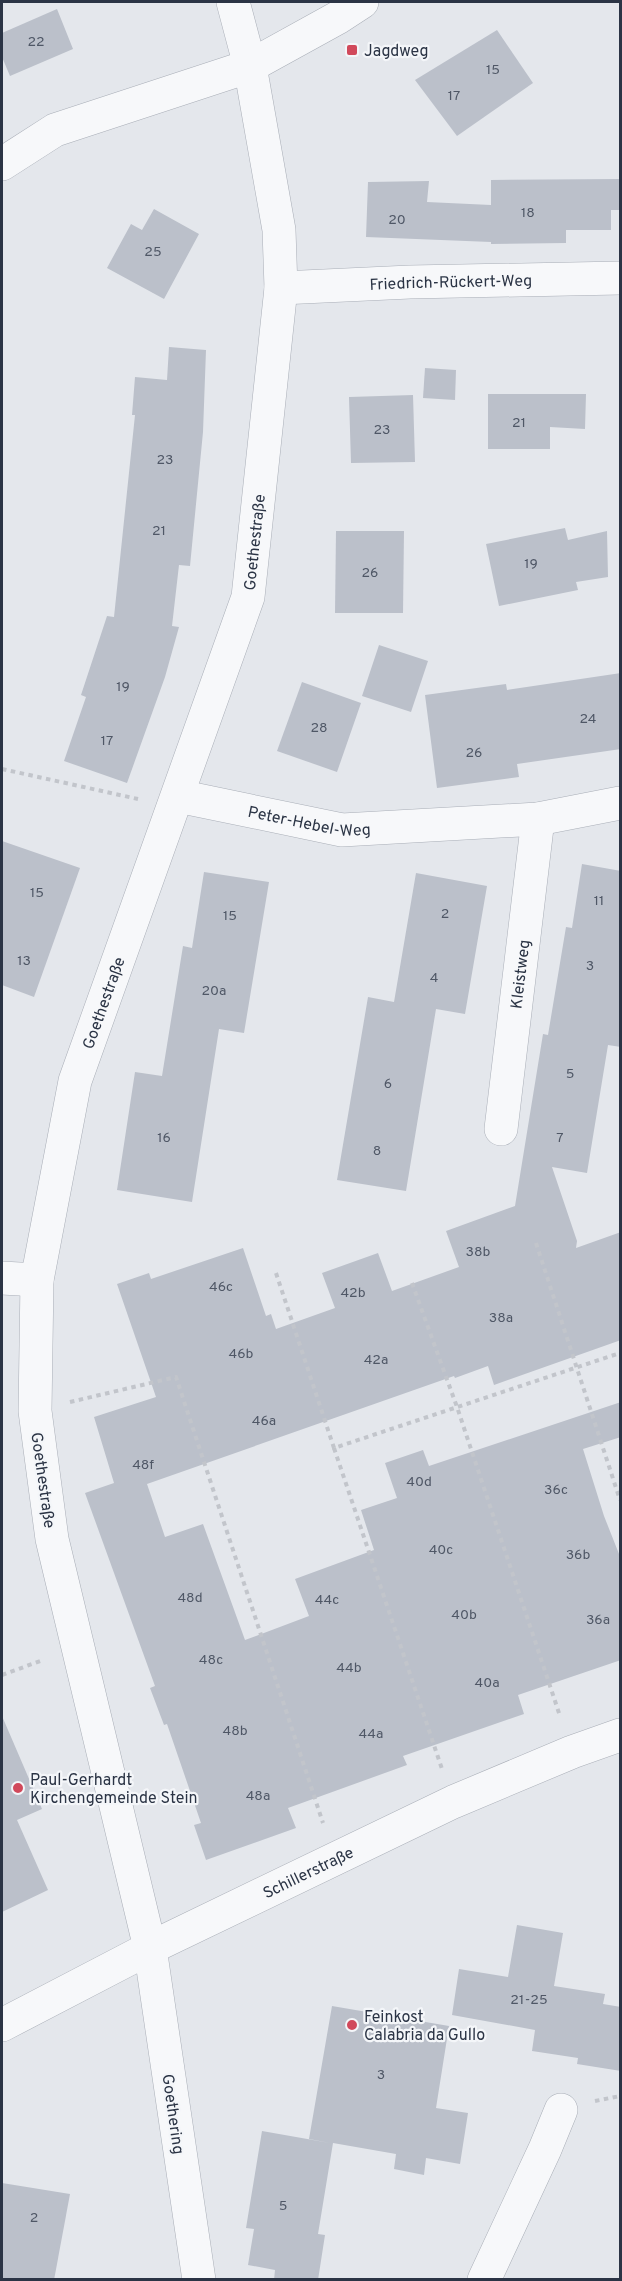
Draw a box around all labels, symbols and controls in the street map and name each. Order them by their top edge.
house number: 22 [27,34,45,51]
place label: Jagdweg [364,42,429,62]
marker: Jagdweg [345,43,359,57]
house number: 15 [486,62,500,79]
house number: 17 [448,88,460,105]
house number: 18 [521,205,535,222]
house number: 20 [388,212,406,229]
house number: 25 [144,244,162,261]
street label: Friedrich-Rückert-Weg [369,272,533,296]
house number: 21 [512,415,526,432]
house number: 23 [374,422,391,439]
house number: 23 [157,452,174,469]
street label: Goethestraße [241,493,271,592]
house number: 21 [152,523,166,540]
house number: 19 [524,556,538,573]
house number: 26 [362,565,378,582]
house number: 19 [116,679,130,696]
house number: 24 [579,711,597,728]
house number: 28 [310,720,328,737]
house number: 17 [101,733,113,750]
house number: 26 [466,745,482,762]
street label: Peter-Hebel-Weg [246,803,371,842]
house number: 15 [30,885,44,902]
house number: 11 [594,893,604,910]
house number: 2 [441,906,449,923]
house number: 15 [223,908,237,925]
street label: Kleistweg [507,939,536,1010]
house number: 13 [17,953,31,970]
street label: Goethestraße [79,955,131,1052]
house number: 3 [586,958,594,975]
house number: 4 [430,970,438,987]
house number: 20a [202,983,226,1000]
house number: 5 [566,1066,574,1083]
house number: 6 [384,1076,392,1093]
house number: 16 [157,1130,171,1147]
house number: 7 [556,1130,564,1147]
house number: 8 [373,1143,381,1160]
house number: 38b [466,1244,491,1261]
house number: 46c [209,1279,233,1296]
house number: 42b [340,1285,366,1302]
house number: 38a [489,1310,513,1327]
house number: 46b [229,1346,254,1363]
house number: 42a [364,1352,388,1369]
house number: 46a [252,1413,276,1430]
street label: Goethestraße [25,1431,59,1529]
house number: 48f [132,1457,154,1474]
house number: 40d [406,1474,432,1491]
house number: 36c [544,1482,568,1499]
house number: 40c [429,1542,453,1559]
house number: 36b [566,1547,590,1564]
house number: 48d [177,1590,203,1607]
house number: 44c [315,1592,339,1609]
house number: 40b [451,1607,477,1624]
house number: 36a [586,1612,610,1629]
house number: 48c [199,1652,223,1669]
house number: 44b [336,1660,362,1677]
house number: 40a [474,1675,500,1692]
house number: 48b [222,1723,248,1740]
house number: 44a [359,1726,383,1743]
place label: Paul-Gerhardt Kirchengemeinde Stein [30,1771,197,1809]
marker: Paul-Gerhardt Kirchengemeinde Stein [11,1781,25,1795]
house number: 48a [246,1788,270,1805]
street label: Schillerstraße [260,1843,357,1904]
house number: 21-25 [510,1992,548,2009]
place label: Feinkost Calabria da Gullo [364,2008,485,2046]
marker: Feinkost Calabria da Gullo [345,2018,359,2032]
house number: 3 [377,2067,385,2084]
street label: Goethering [156,2073,188,2156]
house number: 5 [279,2198,287,2215]
house number: 2 [30,2210,38,2227]

